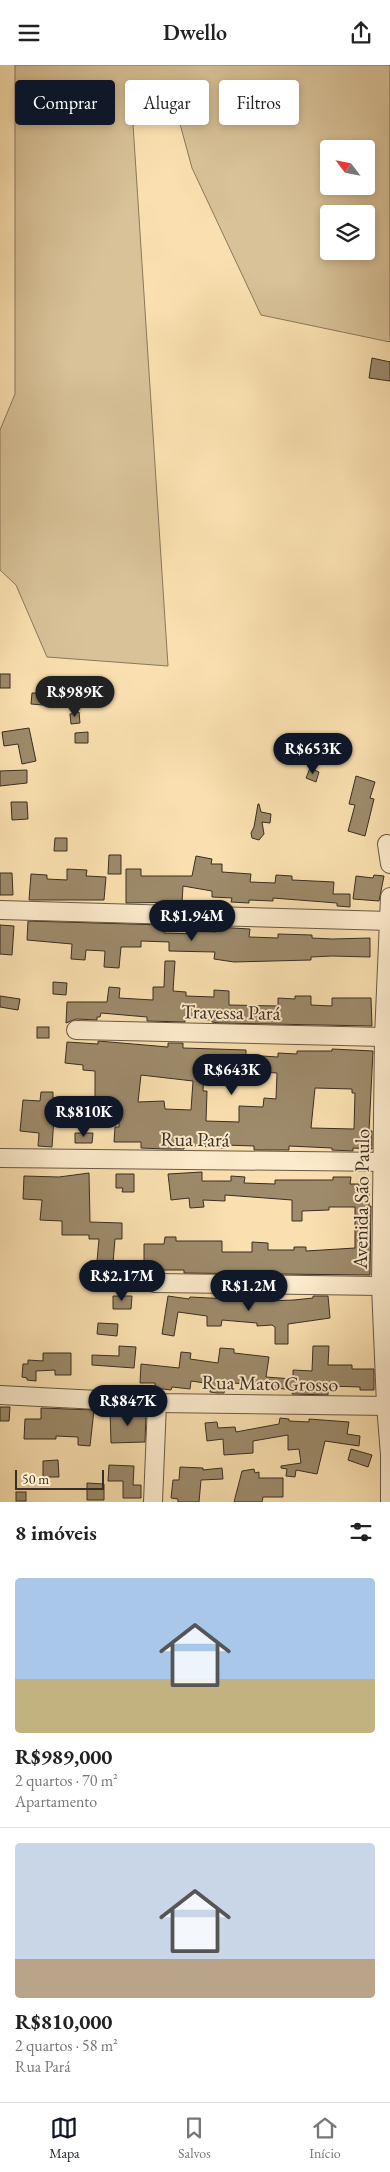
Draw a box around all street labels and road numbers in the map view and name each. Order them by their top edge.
street label: Travessa Pará [181,998,281,1026]
street label: Rua Pará [160,1125,230,1153]
street label: Avenida São Paulo [347,1128,375,1270]
street label: Rua Mato Grosso [202,1369,339,1397]

